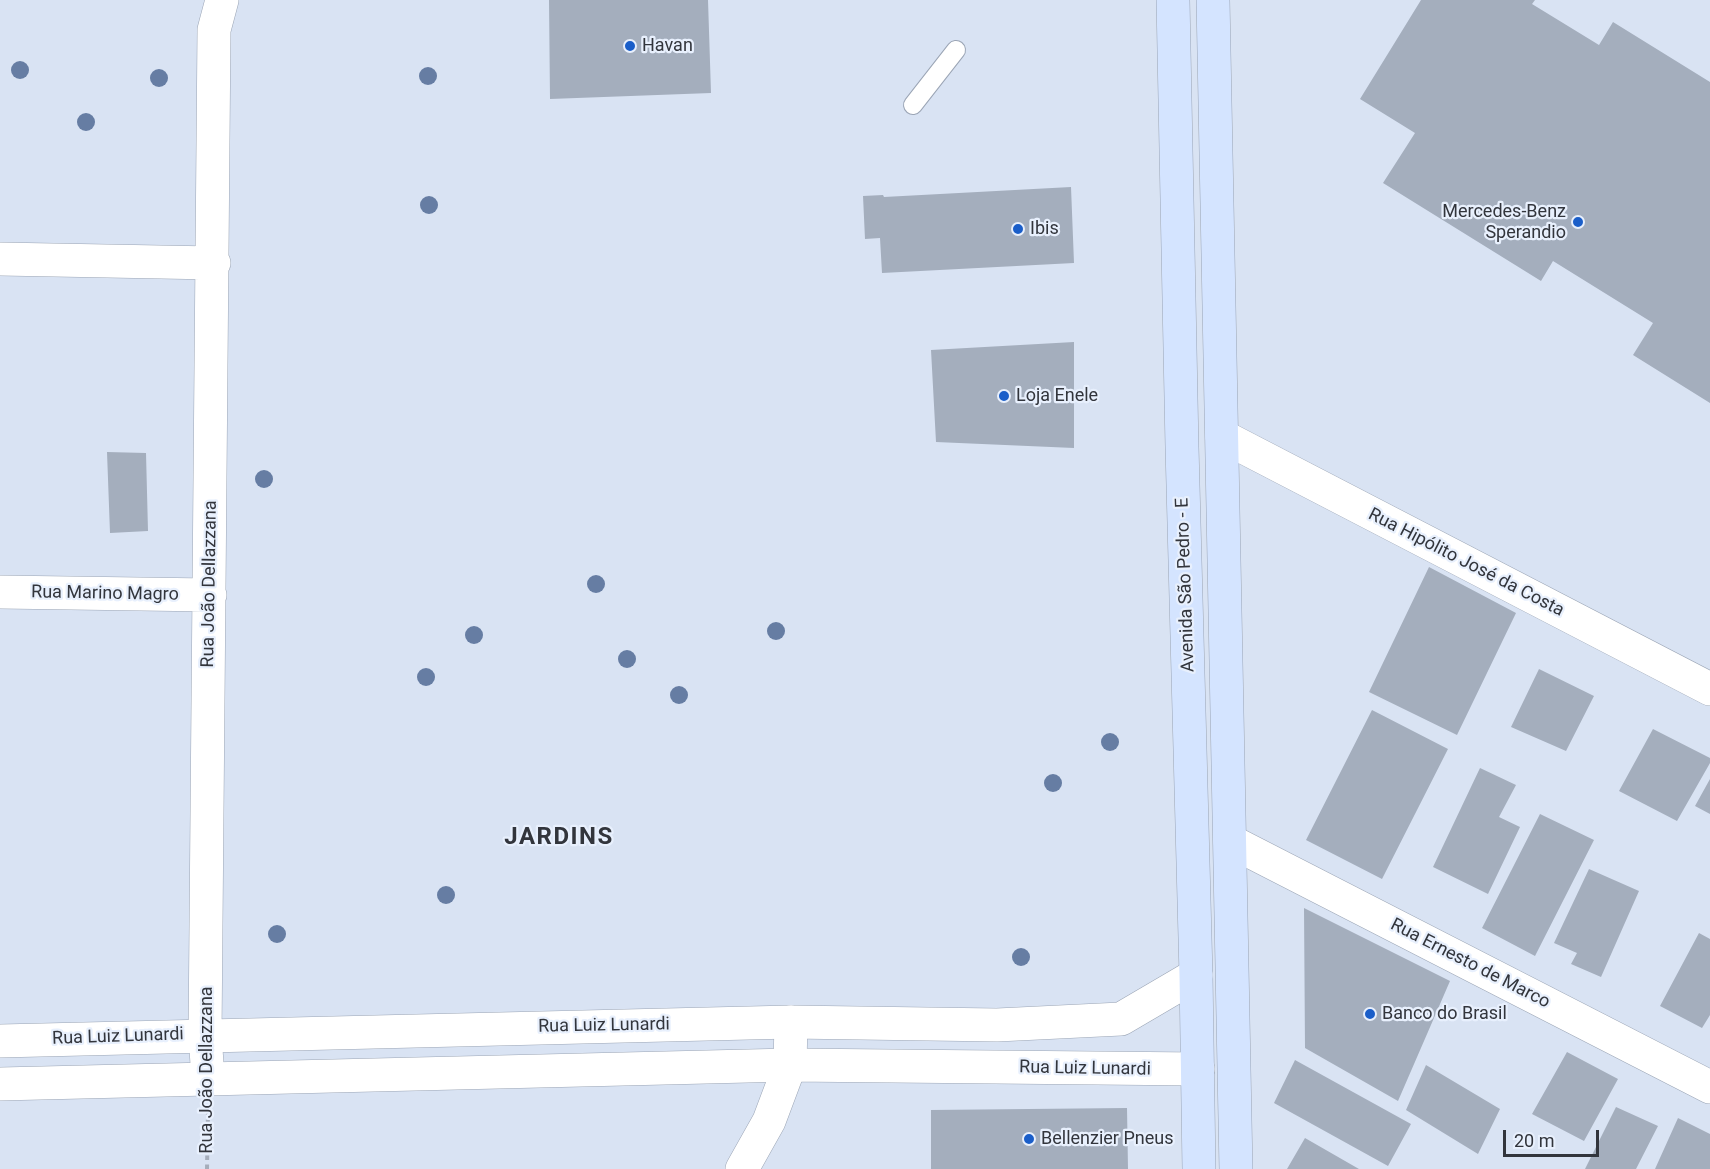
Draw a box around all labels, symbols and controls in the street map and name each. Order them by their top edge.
place label: Havan [642,35,693,57]
marker: Havan [623,39,637,53]
place label: Mercedes-Benz Sperandio [1442,201,1566,244]
marker: Mercedes-Benz Sperandio [1571,215,1585,229]
place label: Ibis [1030,218,1059,240]
marker: Ibis [1011,222,1025,236]
place label: Loja Enele [1016,385,1098,407]
marker: Loja Enele [997,389,1011,403]
street label: Avenida São Pedro - E [1172,497,1200,673]
street label: Rua João Dellazzana [198,500,222,668]
street label: Rua Hipólito José da Costa [1364,504,1568,622]
street label: Rua Marino Magro [31,582,179,606]
district label: JARDINS [504,824,614,852]
street label: Rua Ernesto de Marco [1387,914,1553,1014]
street label: Rua João Dellazzana [196,986,218,1154]
place label: Banco do Brasil [1382,1003,1507,1025]
marker: Banco do Brasil [1363,1007,1377,1021]
street label: Rua Luiz Lunardi [538,1014,670,1038]
street label: Rua Luiz Lunardi [52,1024,184,1050]
street label: Rua Luiz Lunardi [1019,1057,1151,1081]
scale bar [1506,1118,1602,1156]
place label: Bellenzier Pneus [1041,1128,1173,1150]
text: 20 m [1514,1130,1554,1151]
marker: Bellenzier Pneus [1022,1132,1036,1146]

